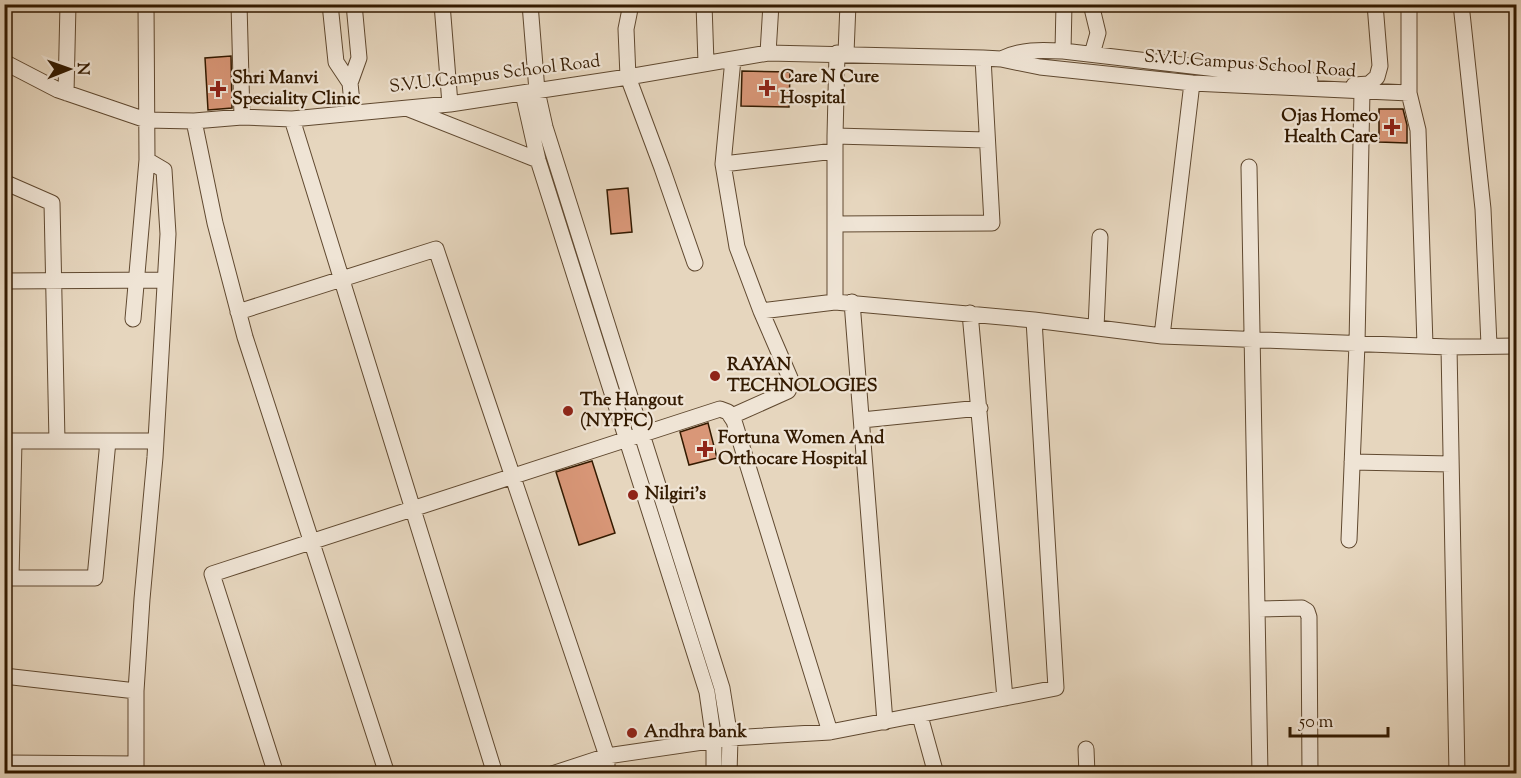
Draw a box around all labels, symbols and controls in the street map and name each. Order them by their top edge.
north arrow [39,39,99,99]
street label: S.V.U.Campus School Road [1143,45,1357,85]
street label: S.V.U.Campus School Road [388,49,602,101]
text: N [70,62,93,76]
place label: Care N Cure Hospital [780,65,880,112]
place label: Shri Manvi Speciality Clinic [232,66,361,113]
marker: Care N Cure Hospital [758,79,776,97]
marker: Shri Manvi Speciality Clinic [209,80,227,98]
place label: Ojas Homeo Health Care [1281,104,1379,151]
marker: Ojas Homeo Health Care [1383,118,1401,136]
place label: RAYAN TECHNOLOGIES [727,353,878,400]
marker: RAYAN TECHNOLOGIES [708,369,722,383]
place label: The Hangout (NYPFC) [580,388,684,435]
marker: The Hangout (NYPFC) [561,404,575,418]
place label: Fortuna Women And Orthocare Hospital [718,426,885,473]
marker: Fortuna Women And Orthocare Hospital [696,440,714,458]
place label: Nilgiri's [645,482,706,508]
marker: Nilgiri's [626,488,640,502]
scale bar [1290,700,1388,738]
text: 50 m [1298,710,1334,736]
place label: Andhra bank [644,720,747,746]
marker: Andhra bank [625,726,639,740]

